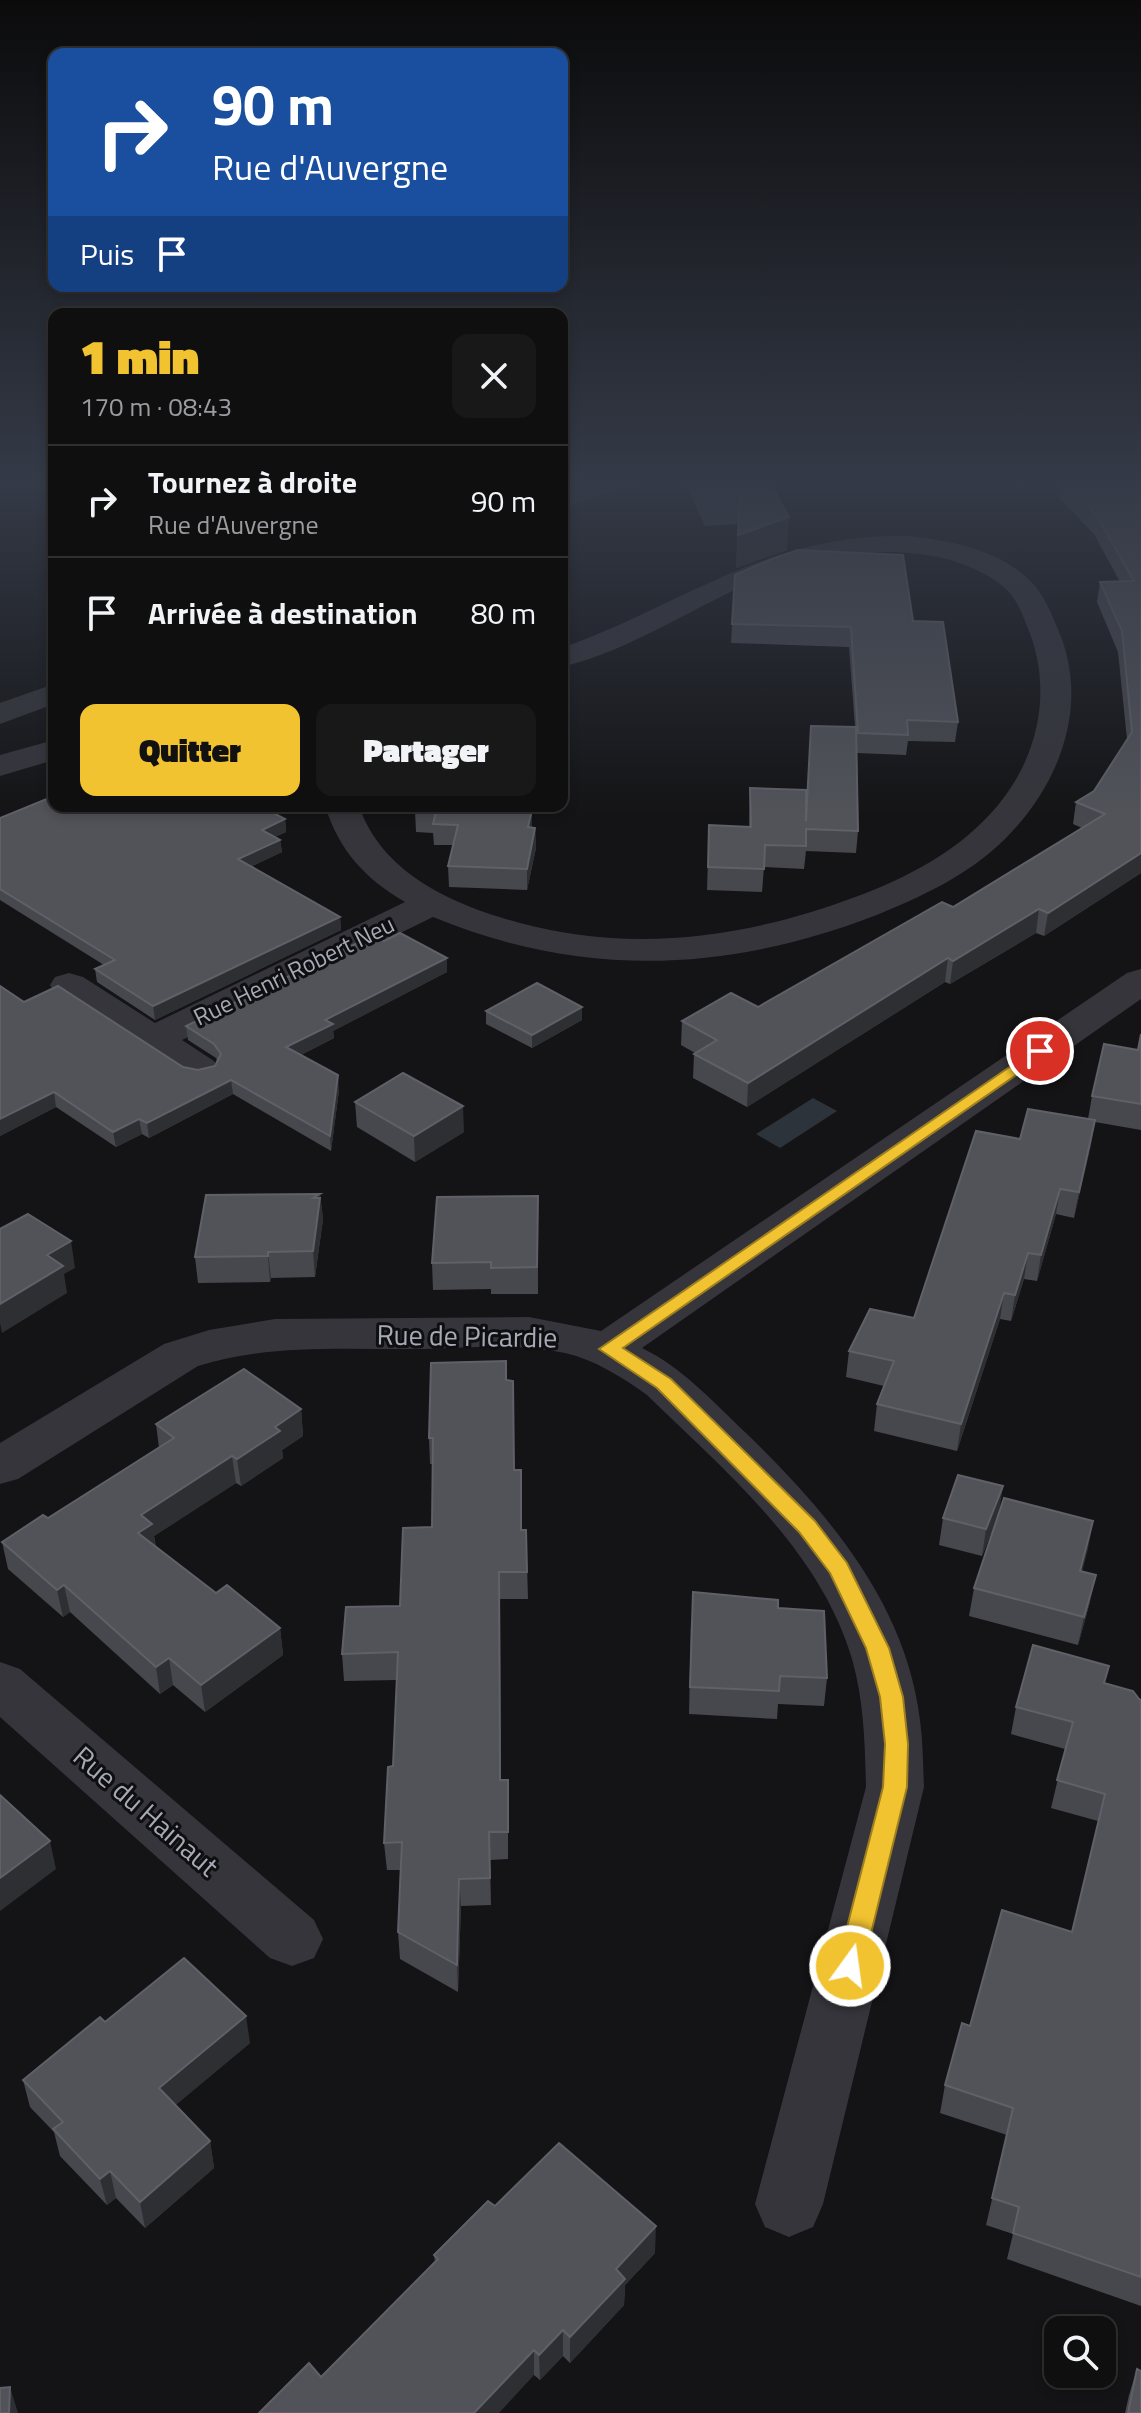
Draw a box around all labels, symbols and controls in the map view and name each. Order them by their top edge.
text: 90 m [212,62,334,147]
icon: right [80,80,184,184]
text: Rue d'Auvergne [212,139,448,194]
text: Puis [80,231,134,277]
icon: arrive [150,232,194,276]
text: 1 min [80,320,199,393]
button: close [452,334,536,418]
text: 170 m · 08:43 [80,387,232,426]
text: Tournez à droite [148,459,357,505]
text: 90 m [471,478,536,524]
icon: right [80,479,124,523]
text: Rue d'Auvergne [148,505,319,544]
text: Arrivée à destination [148,590,418,636]
text: 80 m [471,590,536,636]
icon: arrive [80,591,124,635]
button: Quitter [80,704,300,796]
button: Partager [316,704,536,796]
street label: Rue Henri Robert Neu [187,906,400,1034]
pin [1006,1017,1074,1085]
icon: arrive [1018,1029,1062,1073]
street label: Rue de Picardie [376,1312,558,1359]
street label: Rue du Hainaut [64,1735,229,1886]
position arrow [808,1924,892,2008]
map controls [1044,2316,1116,2388]
button: search [1044,2316,1116,2388]

